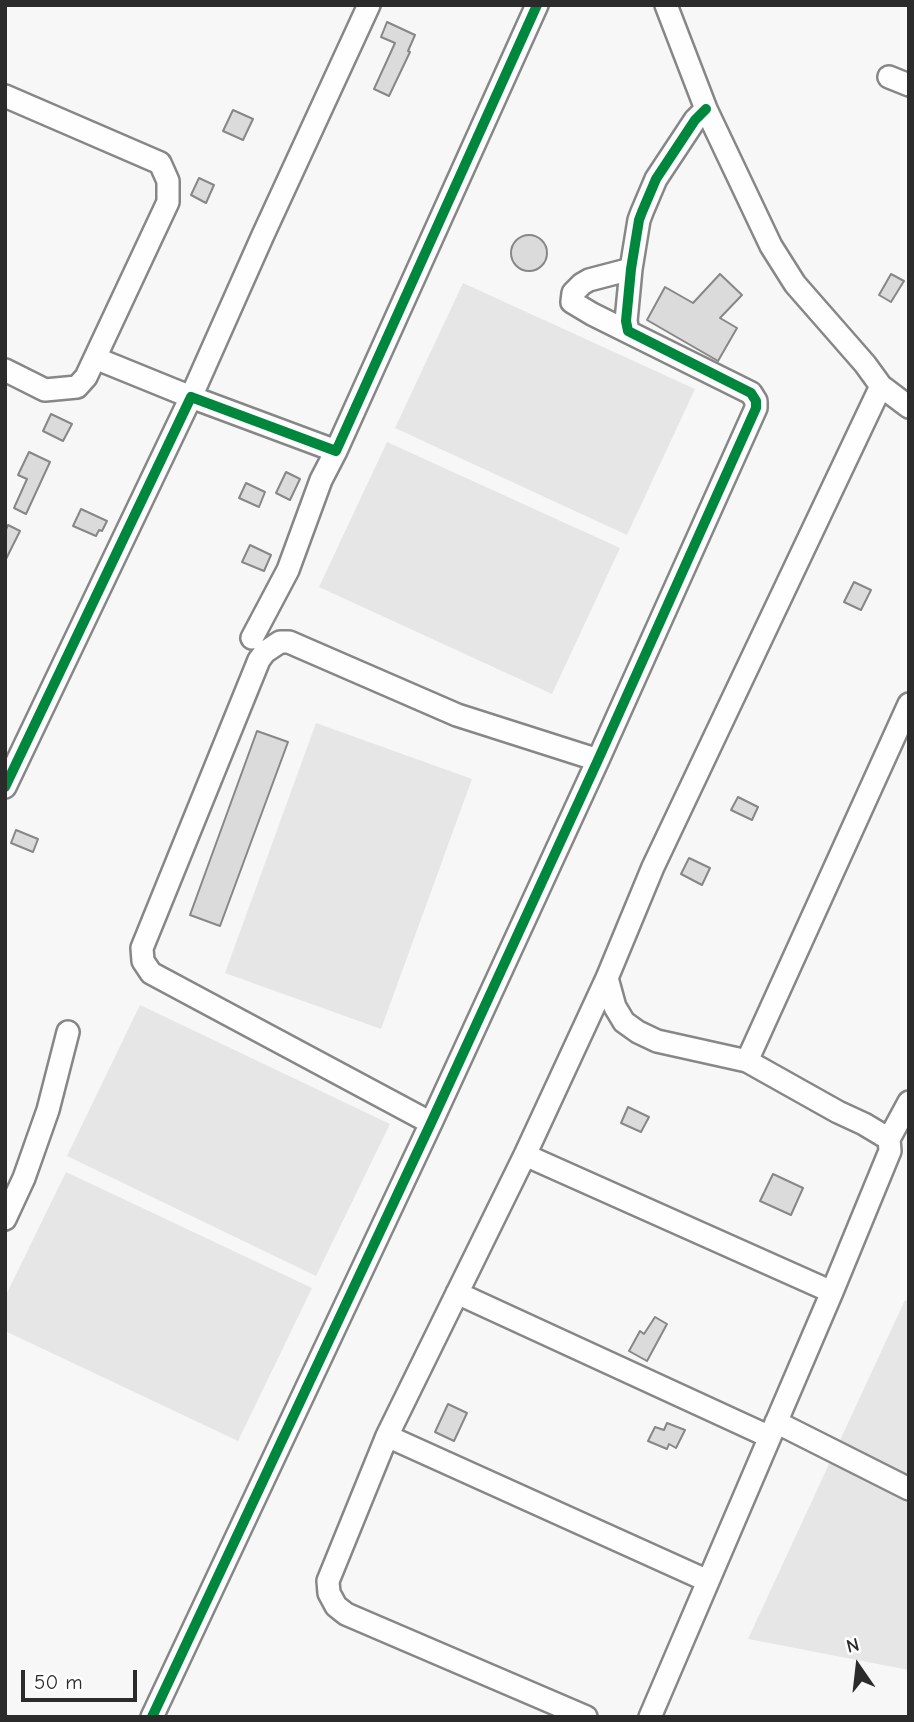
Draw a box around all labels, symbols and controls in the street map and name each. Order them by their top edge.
north arrow [823,1631,893,1701]
text: N [844,1633,862,1658]
scale bar [24,1656,140,1700]
text: 50 m [34,1670,83,1694]

